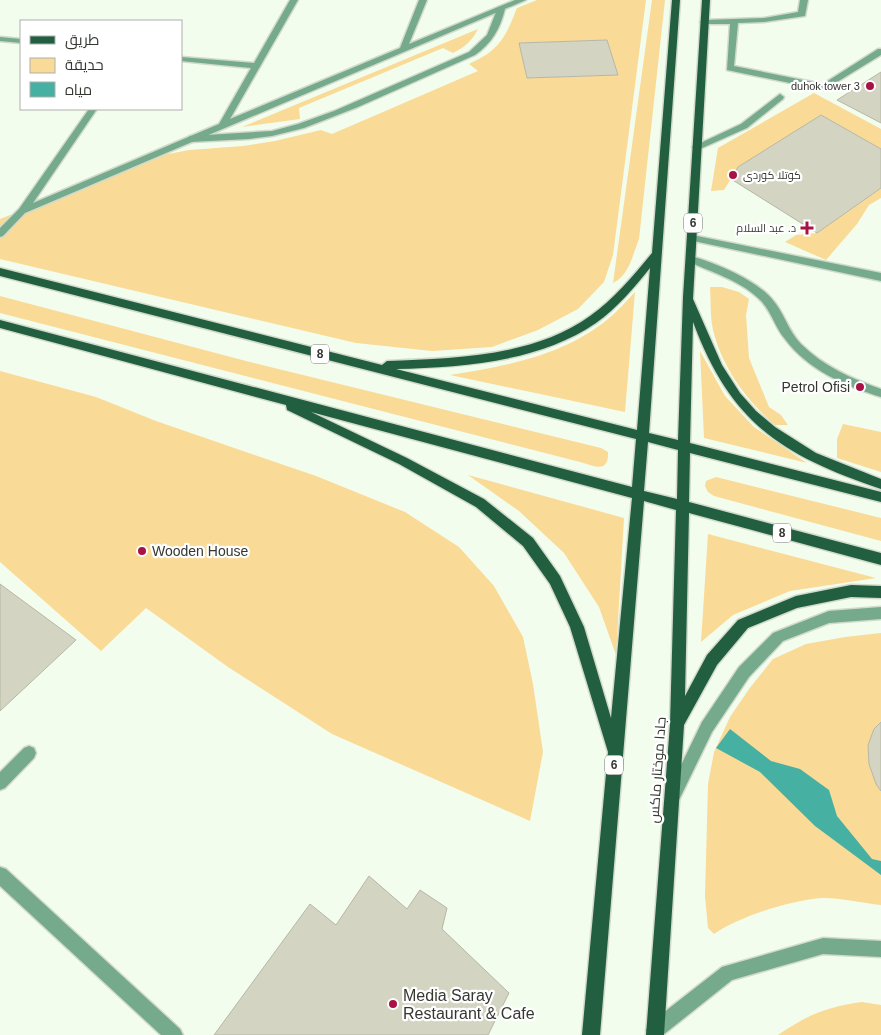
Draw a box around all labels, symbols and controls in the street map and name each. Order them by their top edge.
legend [20,20,182,110]
text: طريق [65,31,99,50]
text: حديقة [65,56,104,73]
place label: duhok tower 3 [791,80,860,92]
marker: duhok tower 3 [864,80,876,92]
text: مياه [65,81,92,98]
marker: كوتلا كوردی [727,169,739,181]
place label: كوتلا كوردی [743,169,801,182]
road number: 6 [684,214,702,232]
marker: د. عبد السلام [800,221,814,235]
place label: د. عبد السلام [736,222,796,236]
road number: 8 [311,344,329,364]
place label: Petrol Ofisi [782,379,850,395]
marker: Petrol Ofisi [854,381,866,393]
road number: 8 [773,524,791,542]
place label: Wooden House [152,543,248,559]
marker: Wooden House [136,545,148,557]
street label: جادا موختار ماكس [645,716,669,824]
road number: 6 [605,756,623,774]
place label: Media Saray Restaurant & Cafe [403,987,535,1022]
marker: Media Saray Restaurant & Cafe [387,998,399,1010]

